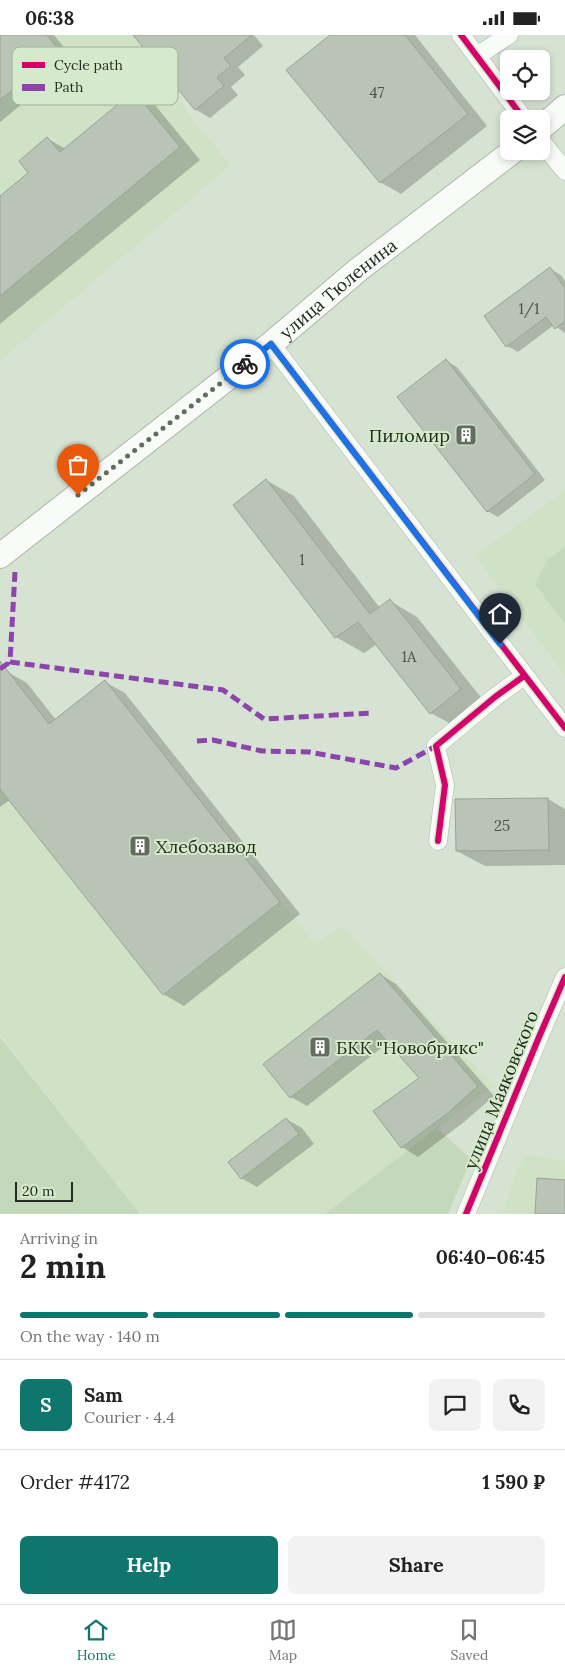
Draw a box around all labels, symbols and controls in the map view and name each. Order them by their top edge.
text: 06:38 [25,6,74,30]
legend [12,47,178,105]
map controls [500,50,550,160]
button: locate [500,50,550,100]
text: Cycle path [54,56,123,74]
text: Path [54,78,83,96]
house number: 47 [369,83,385,102]
button: layers [500,110,550,160]
street label: улица Тюленина [274,233,401,344]
house number: 1/1 [518,299,540,319]
courier [220,339,270,389]
icon: bike [231,350,259,378]
building icon: Пиломир [454,423,478,447]
place label: Пиломир [369,424,450,447]
pin [57,444,99,495]
icon: bag [64,451,92,479]
house number: 1 [299,550,305,569]
pin [479,593,521,644]
icon: home [486,600,514,628]
house number: 1А [401,647,417,666]
house number: 25 [494,816,510,835]
building icon: Хлебозавод [128,834,152,858]
place label: Хлебозавод [156,835,257,858]
street label: улица Маяковского [459,1007,543,1173]
building icon: БКК "Новобрикс" [308,1035,332,1059]
place label: БКК "Новобрикс" [336,1036,484,1059]
scale bar [15,1179,72,1202]
text: 20 m [22,1182,54,1200]
text: Arriving in [20,1228,98,1248]
text: 06:40–06:45 [436,1245,545,1269]
text: 2 min [20,1246,106,1287]
text: On the way · 140 m [20,1326,160,1346]
button: chat [429,1379,481,1431]
button: phone [493,1379,545,1431]
text: Sam [84,1383,123,1407]
text: S [40,1393,52,1417]
text: Courier · 4.4 [84,1407,175,1427]
text: Order #4172 [20,1470,130,1494]
text: 1 590 ₽ [482,1470,545,1494]
button: Help [20,1536,278,1594]
button: Share [288,1536,545,1594]
tab: Home [77,1616,116,1664]
tab: Map [269,1616,297,1664]
tab: Saved [450,1616,488,1664]

